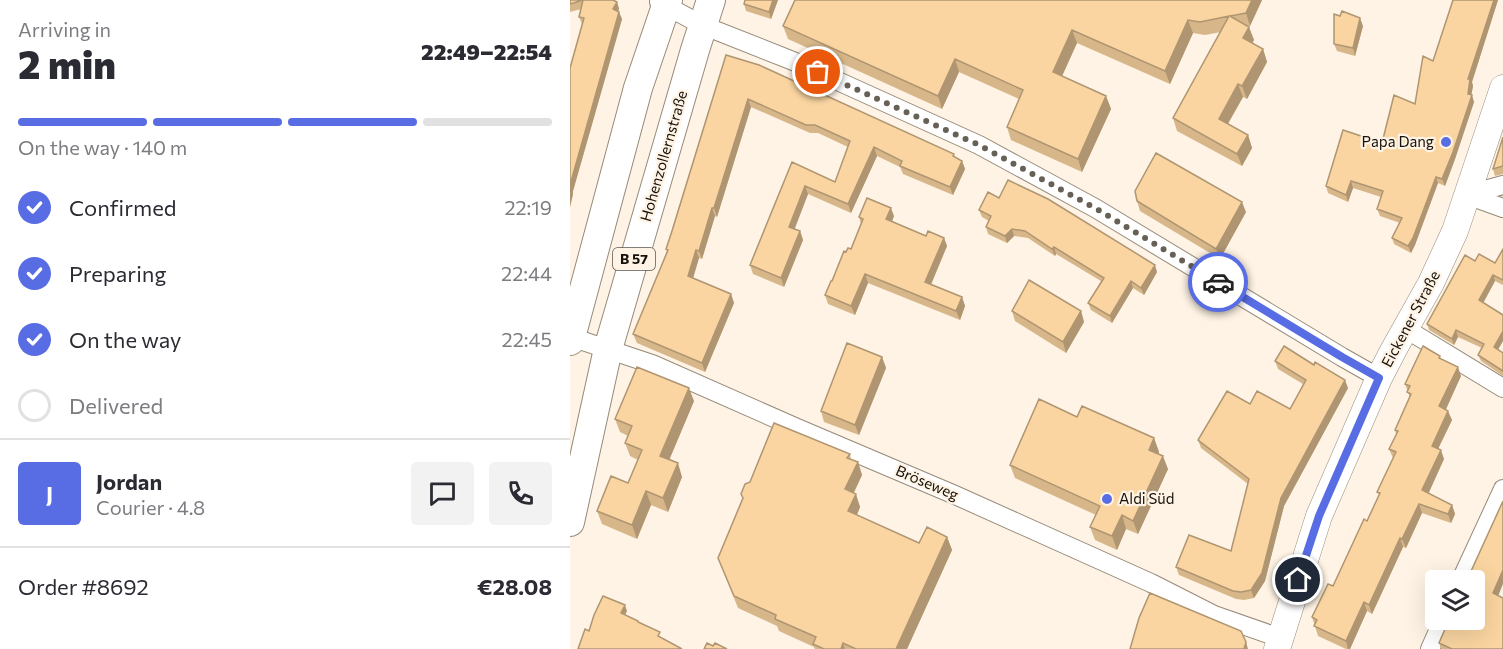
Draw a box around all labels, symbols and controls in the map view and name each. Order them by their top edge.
text: Arriving in [18,17,111,41]
text: 22:49–22:54 [421,38,552,65]
text: 2 min [18,39,116,87]
pin [792,46,843,97]
icon: bag [801,55,834,88]
street label: Hohenzollernstraße [636,88,690,223]
place label: Papa Dang [1362,132,1434,150]
text: On the way · 140 m [18,135,187,159]
marker: Papa Dang [1439,135,1453,149]
icon: check [18,191,51,224]
text: Confirmed [69,194,176,221]
text: 22:19 [504,195,552,219]
road number: B 57 [613,248,655,270]
courier [1188,252,1248,312]
icon: check [18,257,51,290]
text: Preparing [69,260,166,287]
text: 22:44 [501,261,552,285]
icon: car [1202,266,1235,299]
street label: Eickener Straße [1377,267,1443,370]
icon: check [18,323,51,356]
text: On the way [69,326,181,353]
text: 22:45 [502,327,552,351]
text: Delivered [69,392,163,419]
street label: Bröseweg [893,461,962,503]
button: chat [411,462,474,525]
button: phone [489,462,552,525]
text: Jordan [96,468,162,495]
text: J [46,480,53,507]
place label: Aldi Süd [1119,489,1174,507]
marker: Aldi Süd [1100,492,1114,506]
text: Courier · 4.8 [96,495,205,519]
pin [1272,554,1323,605]
icon: home [1281,563,1314,596]
map controls [1425,570,1485,630]
button: layers [1425,570,1485,630]
text: Order #8692 [18,573,149,600]
text: €28.08 [477,573,552,600]

